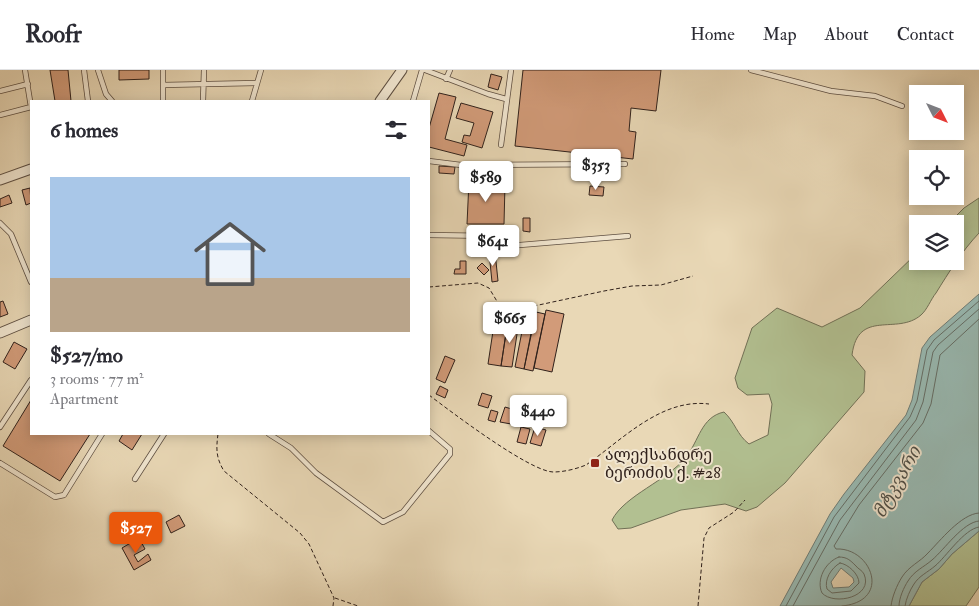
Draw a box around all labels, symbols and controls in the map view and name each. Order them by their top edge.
text: Roofr [25,19,82,50]
text: Home [690,23,735,46]
text: Map [763,23,797,46]
text: About [825,23,869,46]
text: Contact [897,23,954,46]
north arrow [909,85,964,140]
map controls [909,85,964,270]
icon: filters [382,116,410,144]
text: 6 homes [50,117,118,144]
pin: $353 [566,148,626,191]
button: locate [909,150,964,205]
text: $353 [582,155,610,175]
pin: $589 [456,160,516,203]
text: $589 [470,167,502,187]
icon: home [185,209,275,299]
button: layers [909,215,964,270]
pin: $641 [463,224,523,267]
text: $641 [477,231,509,251]
pin: $665 [480,302,540,344]
text: $665 [494,308,526,328]
text: $527/mo [50,342,123,369]
text: 3 rooms · 77 m² [50,369,144,389]
text: Apartment [50,389,118,409]
pin: $440 [508,394,568,437]
text: $440 [521,401,555,421]
water label: მტკვარი [868,441,927,522]
place label: ალექსანდრე ბერიძის ქ. #28 [605,445,721,483]
marker: ალექსანდრე ბერიძის ქ. #28 [589,457,601,469]
pin: $527 [106,512,166,554]
text: $527 [120,518,152,538]

